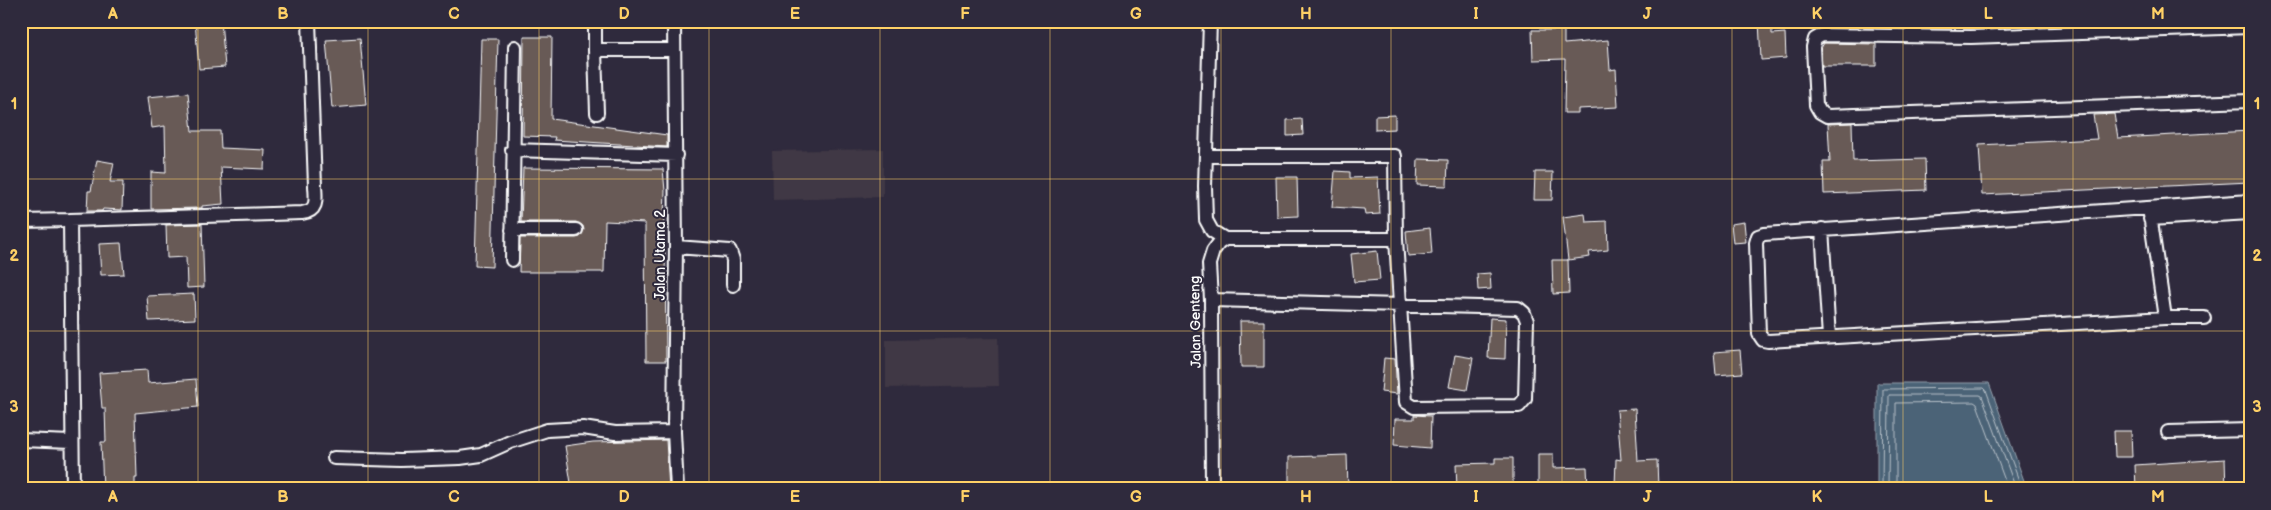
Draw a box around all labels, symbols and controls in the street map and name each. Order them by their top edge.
text: A [107,5,118,24]
text: B [277,5,289,24]
text: C [448,5,460,24]
text: D [618,5,630,24]
text: E [790,5,800,24]
text: F [960,5,970,24]
text: G [1130,5,1142,24]
text: H [1300,5,1312,24]
text: I [1473,5,1479,24]
text: J [1643,5,1652,24]
text: K [1812,5,1823,24]
text: L [1983,5,1993,24]
text: M [2151,5,2165,24]
text: 1 [11,95,17,114]
text: 1 [2254,95,2260,114]
street label: Jalan Utama 2 [652,209,669,301]
text: 2 [9,247,19,266]
text: 2 [2252,247,2262,266]
street label: Jalan Genteng [1186,276,1205,368]
text: 3 [9,398,19,417]
text: 3 [2252,398,2262,417]
text: A [107,488,118,507]
text: B [277,488,289,507]
text: C [448,488,460,507]
text: D [618,488,630,507]
text: E [790,488,800,507]
text: F [960,488,970,507]
text: G [1130,488,1142,507]
text: H [1300,488,1312,507]
text: I [1473,488,1479,507]
text: J [1643,488,1652,507]
text: K [1812,488,1823,507]
text: L [1983,488,1993,507]
text: M [2151,488,2165,507]

